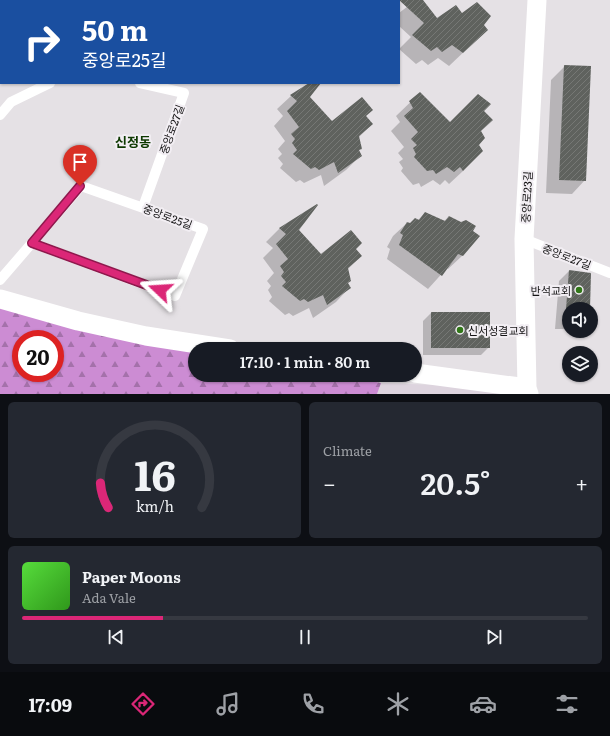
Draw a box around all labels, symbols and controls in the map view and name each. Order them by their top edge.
text: 50 m [82,8,148,50]
icon: right [16,16,68,68]
text: 중앙로25길 [82,46,167,73]
street label: 중앙로27길 [155,102,187,156]
district label: 신정동 [115,132,151,151]
pin [63,145,97,186]
icon: arrive [69,151,91,173]
street label: 중앙로23길 [517,171,535,223]
street label: 중앙로25길 [141,200,195,232]
street label: 중앙로27길 [540,239,594,273]
position arrow [139,269,181,311]
place label: 반석교회 [531,282,571,298]
marker: 반석교회 [574,285,584,295]
map controls [562,302,598,382]
button: sound [562,302,598,338]
place label: 신서성결교회 [468,322,529,338]
marker: 신서성결교회 [455,325,465,335]
speed limit sign: 20 [12,330,64,382]
button: layers [562,346,598,382]
text: 17:10 · 1 min · 80 m [240,350,370,373]
text: Climate [323,441,372,460]
text: 16 [134,442,175,504]
text: 20.5° [421,460,490,504]
text: − [323,466,336,499]
text: + [575,466,588,499]
text: km/h [135,495,174,516]
text: Paper Moons [82,565,181,588]
text: Ada Vale [82,588,136,607]
icon: previous [105,626,127,648]
icon: pause [294,626,316,648]
icon: next [483,626,505,648]
icon: directions [129,690,157,718]
icon: music [214,690,242,718]
icon: phone [299,690,327,718]
icon: climate [384,690,412,718]
icon: car [469,690,497,718]
icon: filters [553,690,581,718]
text: 17:09 [28,691,72,718]

